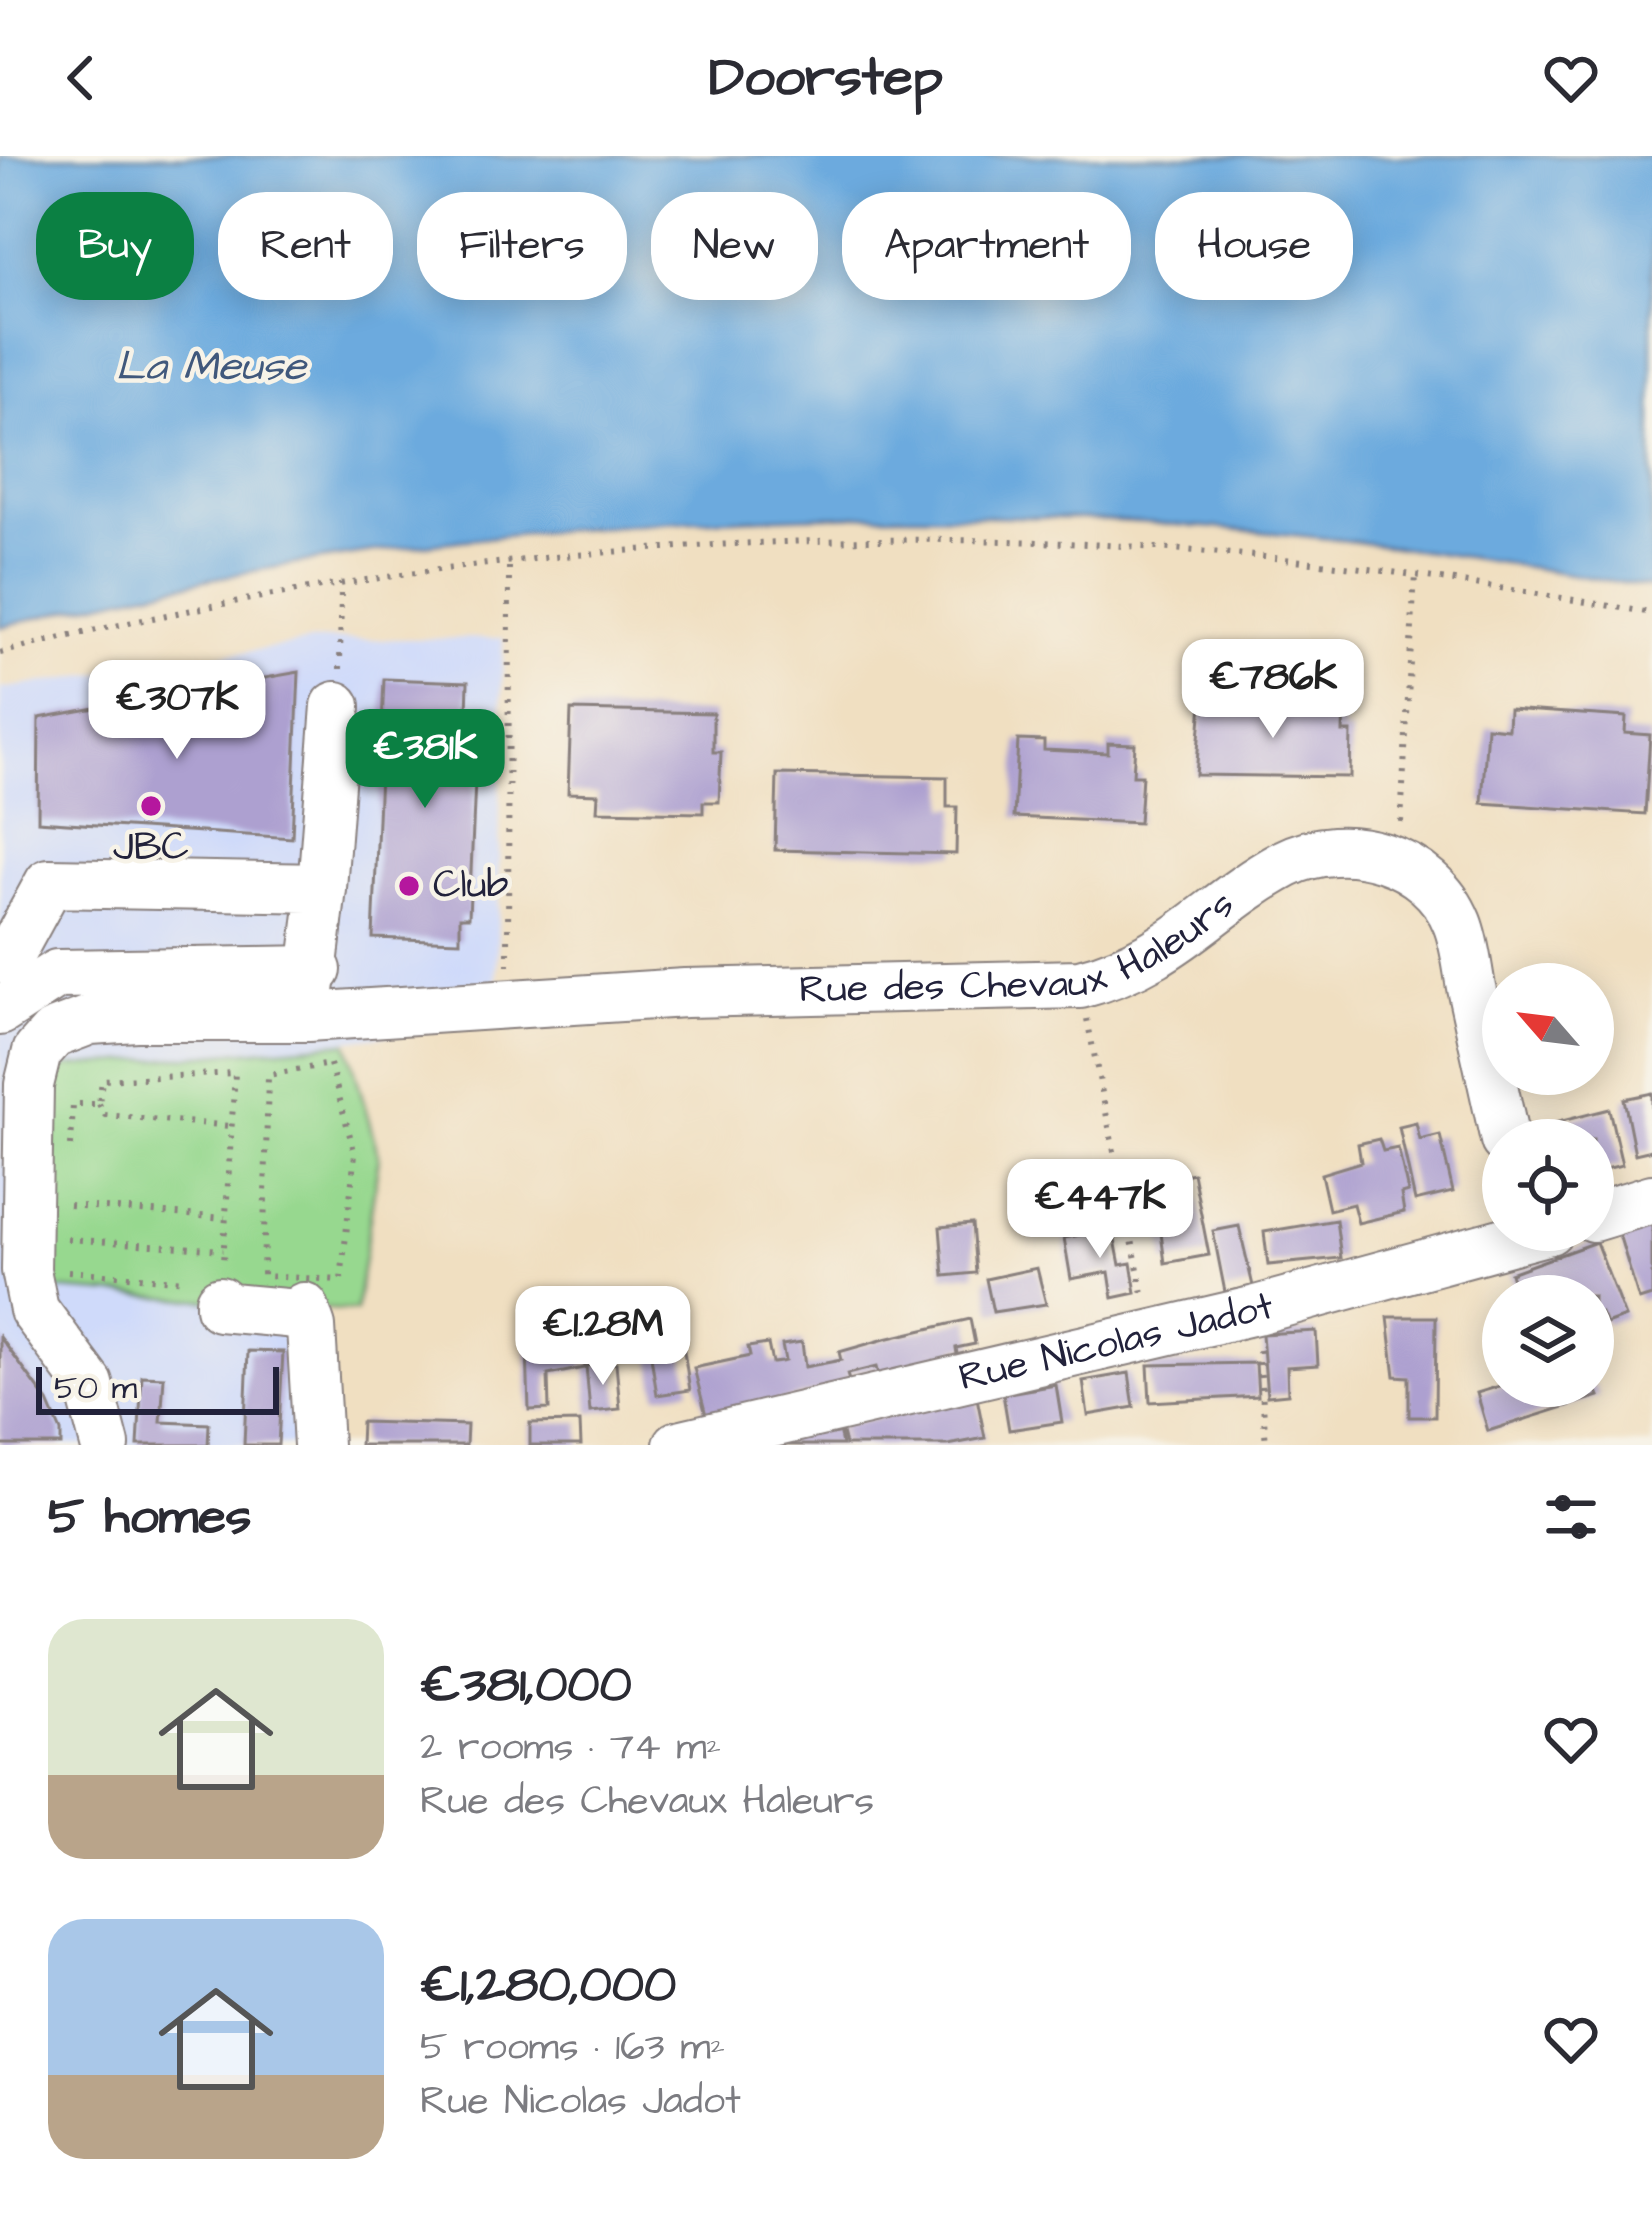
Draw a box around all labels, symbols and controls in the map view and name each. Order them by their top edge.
text: Doorstep [709,41,943,116]
icon: back [48,45,114,111]
icon: heart [1538,45,1604,111]
chip: Buy [36,192,194,300]
chip: Rent [218,192,393,300]
chip: Filters [417,192,627,300]
chip: New [651,192,818,300]
chip: Apartment [842,192,1131,300]
chip: House [1155,192,1353,300]
water label: La Meuse [116,338,308,396]
pin: €786K [1189,639,1357,741]
text: €786K [1209,651,1337,705]
pin: €307K [93,660,261,762]
text: €307K [115,672,239,726]
pin: €381K [341,709,509,811]
text: €381K [373,721,477,775]
marker: JBC [138,793,164,819]
place label: JBC [113,821,189,875]
place label: Club [433,859,509,913]
marker: Club [396,873,422,899]
street label: Rue des Chevaux Haleurs [799,878,1246,1017]
north arrow [1482,963,1614,1095]
map controls [1482,963,1614,1407]
button: locate [1482,1119,1614,1251]
pin: €447K [1016,1159,1184,1261]
text: €447K [1034,1171,1166,1225]
button: layers [1482,1275,1614,1407]
street label: Rue Nicolas Jadot [954,1279,1280,1405]
pin: €1.28M [505,1286,701,1388]
text: €1.28M [542,1298,664,1352]
scale bar [36,1361,279,1414]
text: 50 m [54,1365,137,1411]
text: 5 homes [48,1482,251,1553]
icon: filters [1538,1484,1604,1550]
text: €381,000 [420,1650,632,1721]
icon: home [144,1667,288,1811]
icon: heart [1538,1706,1604,1772]
text: 2 rooms · 74 m² [420,1721,721,1775]
text: Rue des Chevaux Haleurs [420,1775,874,1829]
text: €1,280,000 [420,1950,676,2021]
icon: home [144,1967,288,2111]
icon: heart [1538,2006,1604,2072]
text: 5 rooms · 163 m² [420,2021,725,2075]
text: Rue Nicolas Jadot [420,2075,741,2129]

